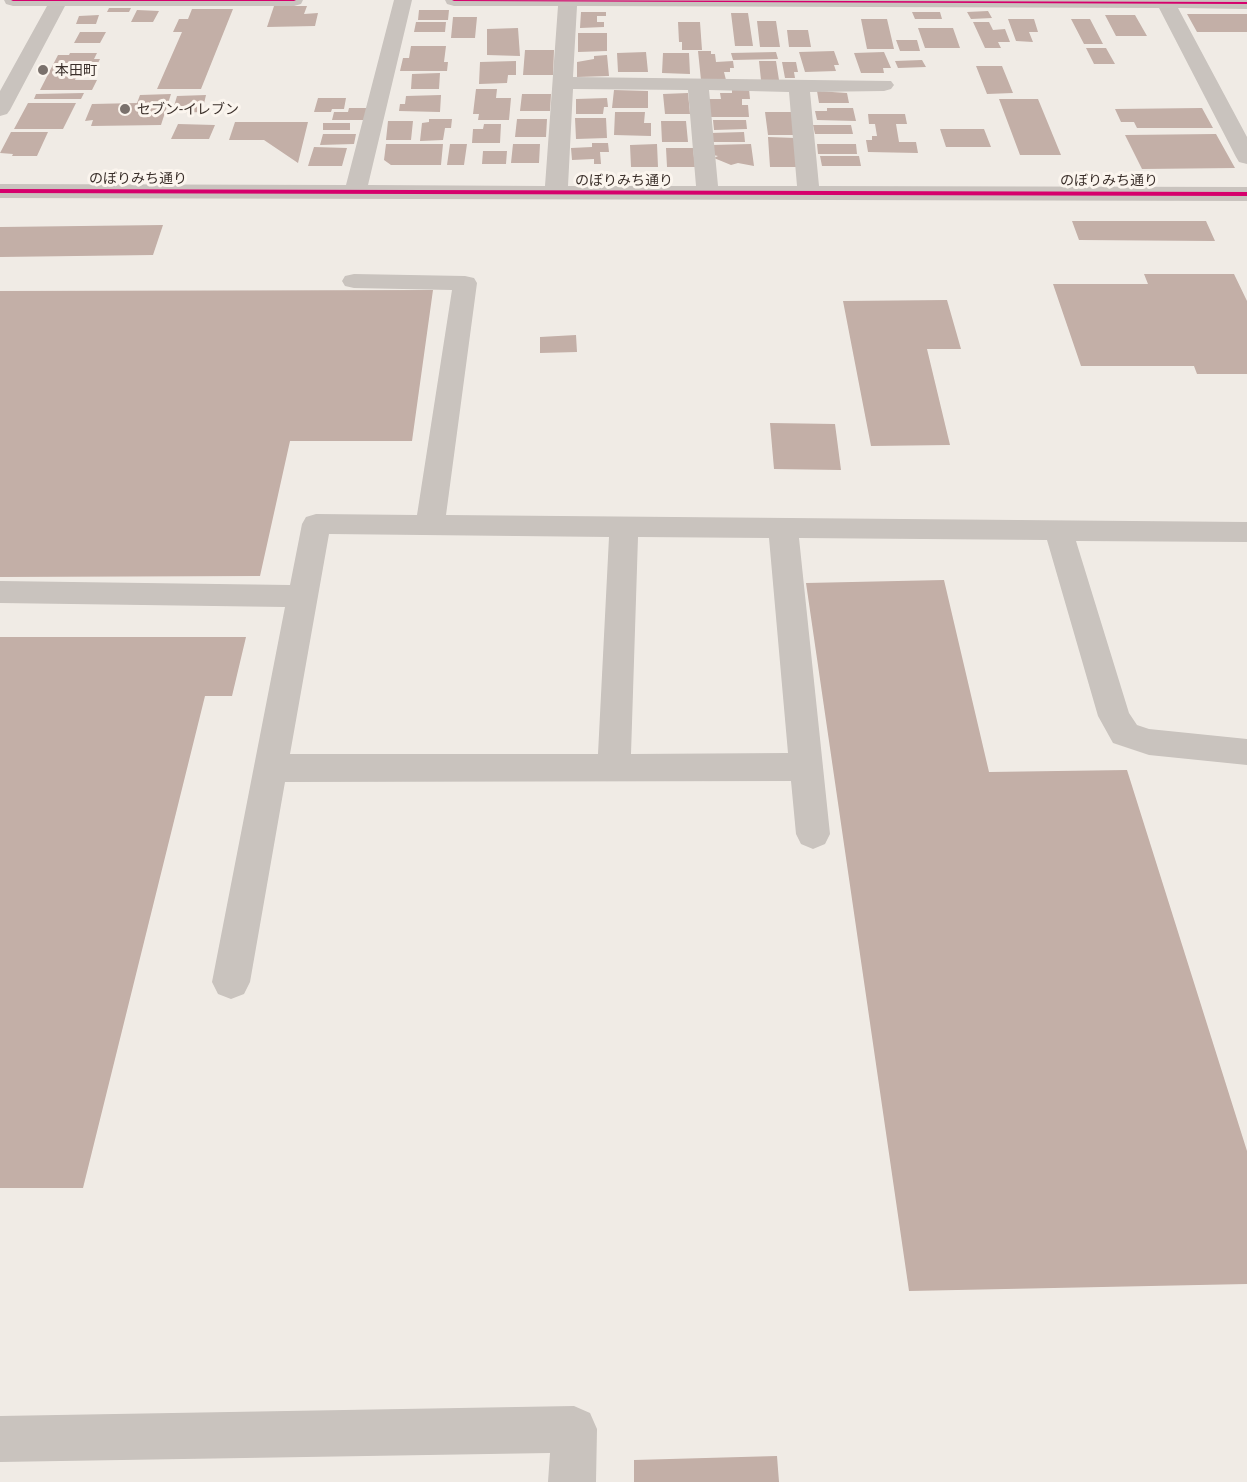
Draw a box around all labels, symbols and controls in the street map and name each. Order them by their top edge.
place label: 本田町 [55,62,97,78]
marker: 本田町 [36,63,50,77]
place label: セブン-イレブン [137,101,239,117]
marker: セブン-イレブン [118,102,132,116]
street label: のぼりみち通り [89,170,187,186]
street label: のぼりみち通り [575,172,673,188]
street label: のぼりみち通り [1060,172,1158,188]

